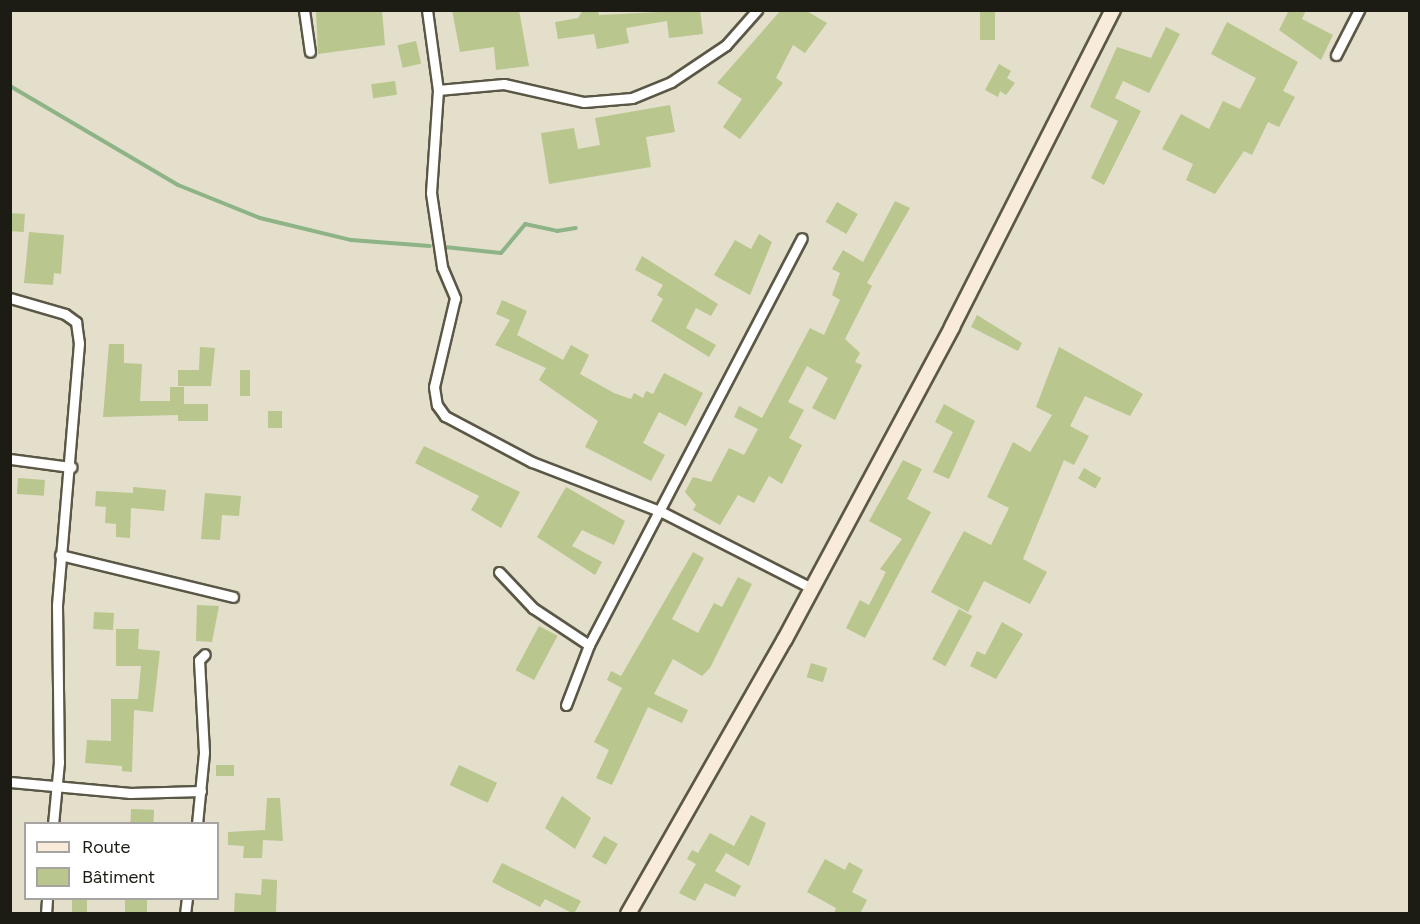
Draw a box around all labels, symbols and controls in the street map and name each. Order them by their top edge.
legend [24,822,219,900]
text: Route [82,836,130,858]
text: Bâtiment [82,866,155,888]

